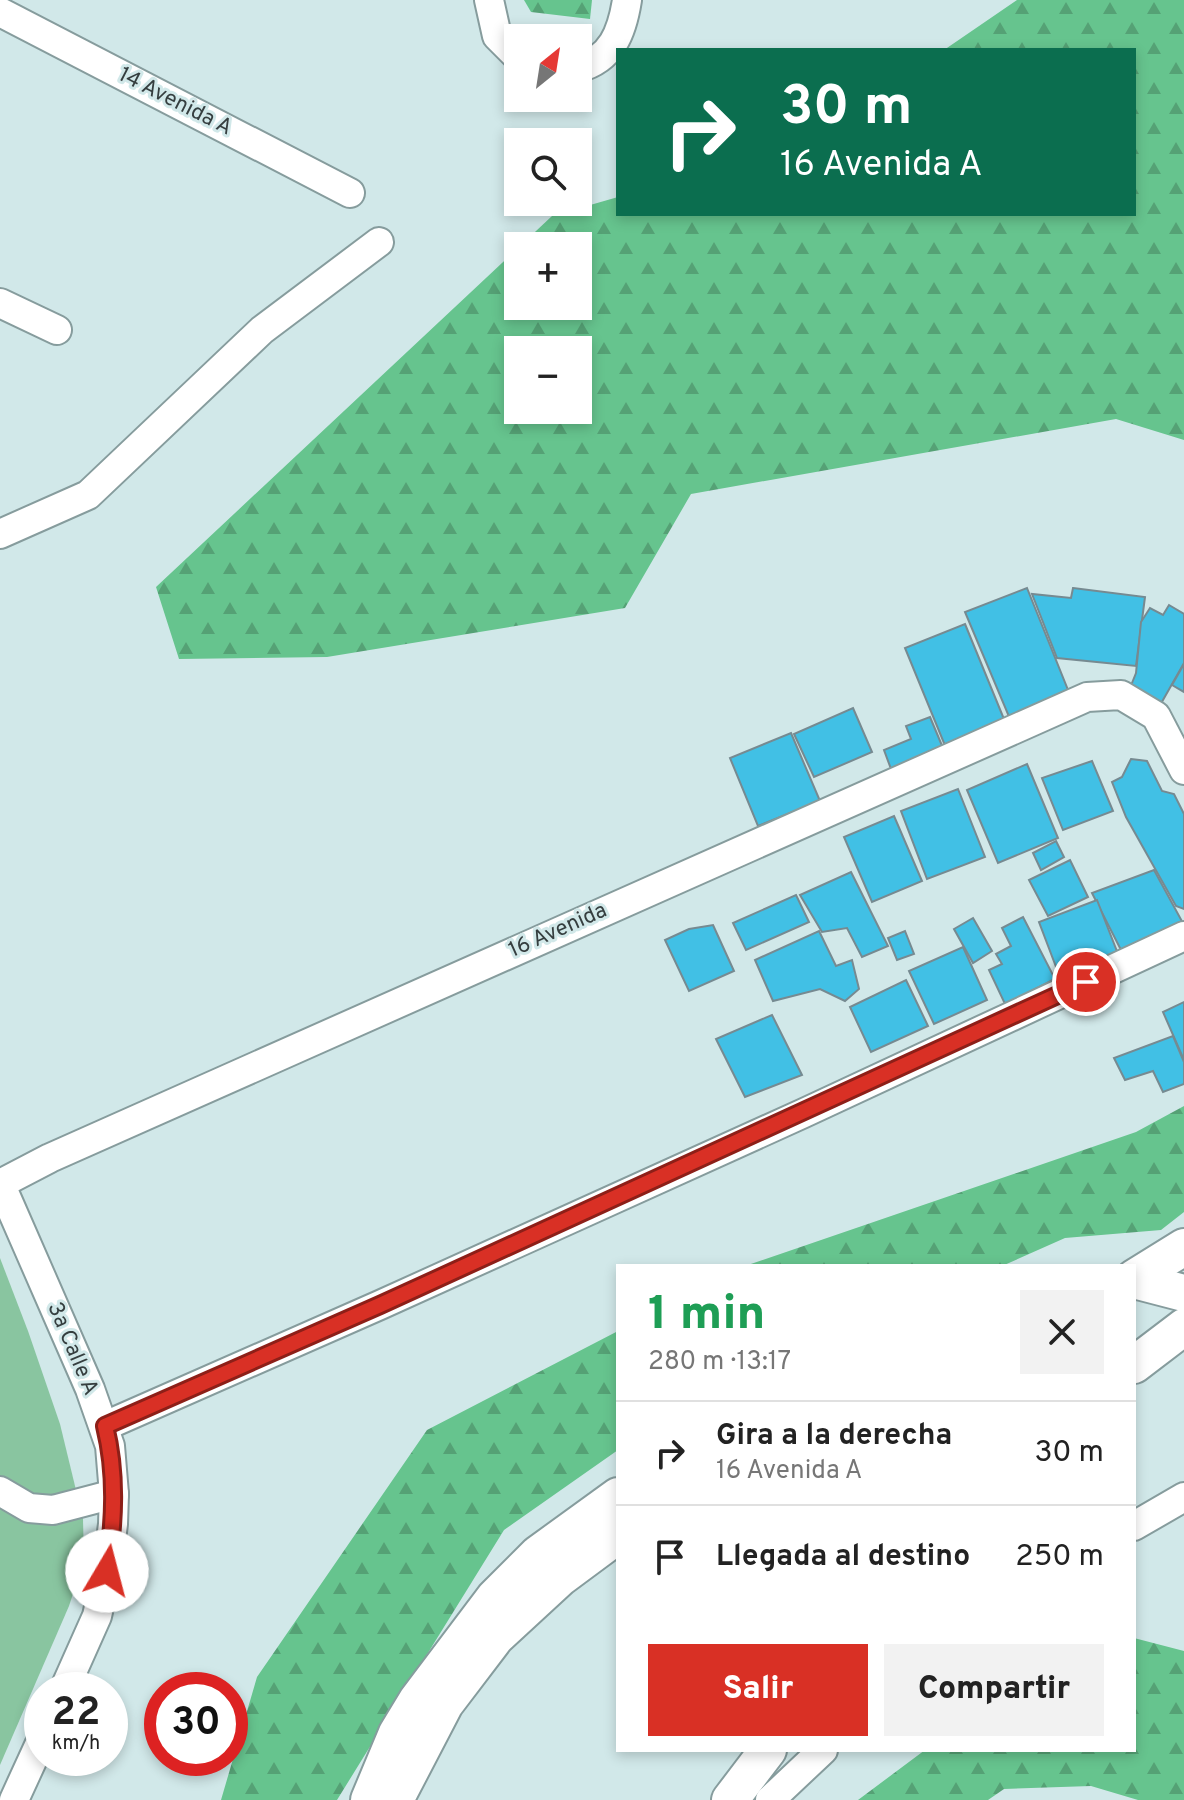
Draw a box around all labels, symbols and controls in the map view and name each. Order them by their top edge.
north arrow [504,24,592,112]
map controls [504,24,592,424]
street label: 14 Avenida A [114,62,236,142]
text: 30 m [780,74,913,144]
icon: right [648,80,752,184]
button: search [504,128,592,216]
text: 16 Avenida A [780,143,983,189]
button: + [504,232,592,320]
button: − [504,336,592,424]
street label: 16 Avenida [505,897,611,965]
pin [1052,948,1120,1016]
icon: arrive [1064,960,1108,1004]
text: 1 min [648,1286,765,1346]
button: close [1020,1290,1104,1374]
street label: 3a Calle A [40,1298,104,1400]
text: 280 m · 13:17 [648,1346,791,1379]
text: Gira a la derecha [716,1418,952,1455]
icon: right [648,1431,692,1475]
text: 30 m [1035,1435,1104,1472]
text: 16 Avenida A [716,1455,862,1488]
position arrow [65,1529,149,1613]
icon: arrive [648,1535,692,1579]
text: Llegada al destino [716,1539,970,1576]
text: 250 m [1015,1539,1104,1576]
button: Salir [648,1644,868,1736]
button: Compartir [884,1644,1104,1736]
speed limit sign: 30 [144,1672,248,1776]
text: 22 [52,1689,100,1739]
text: km/h [52,1731,100,1757]

